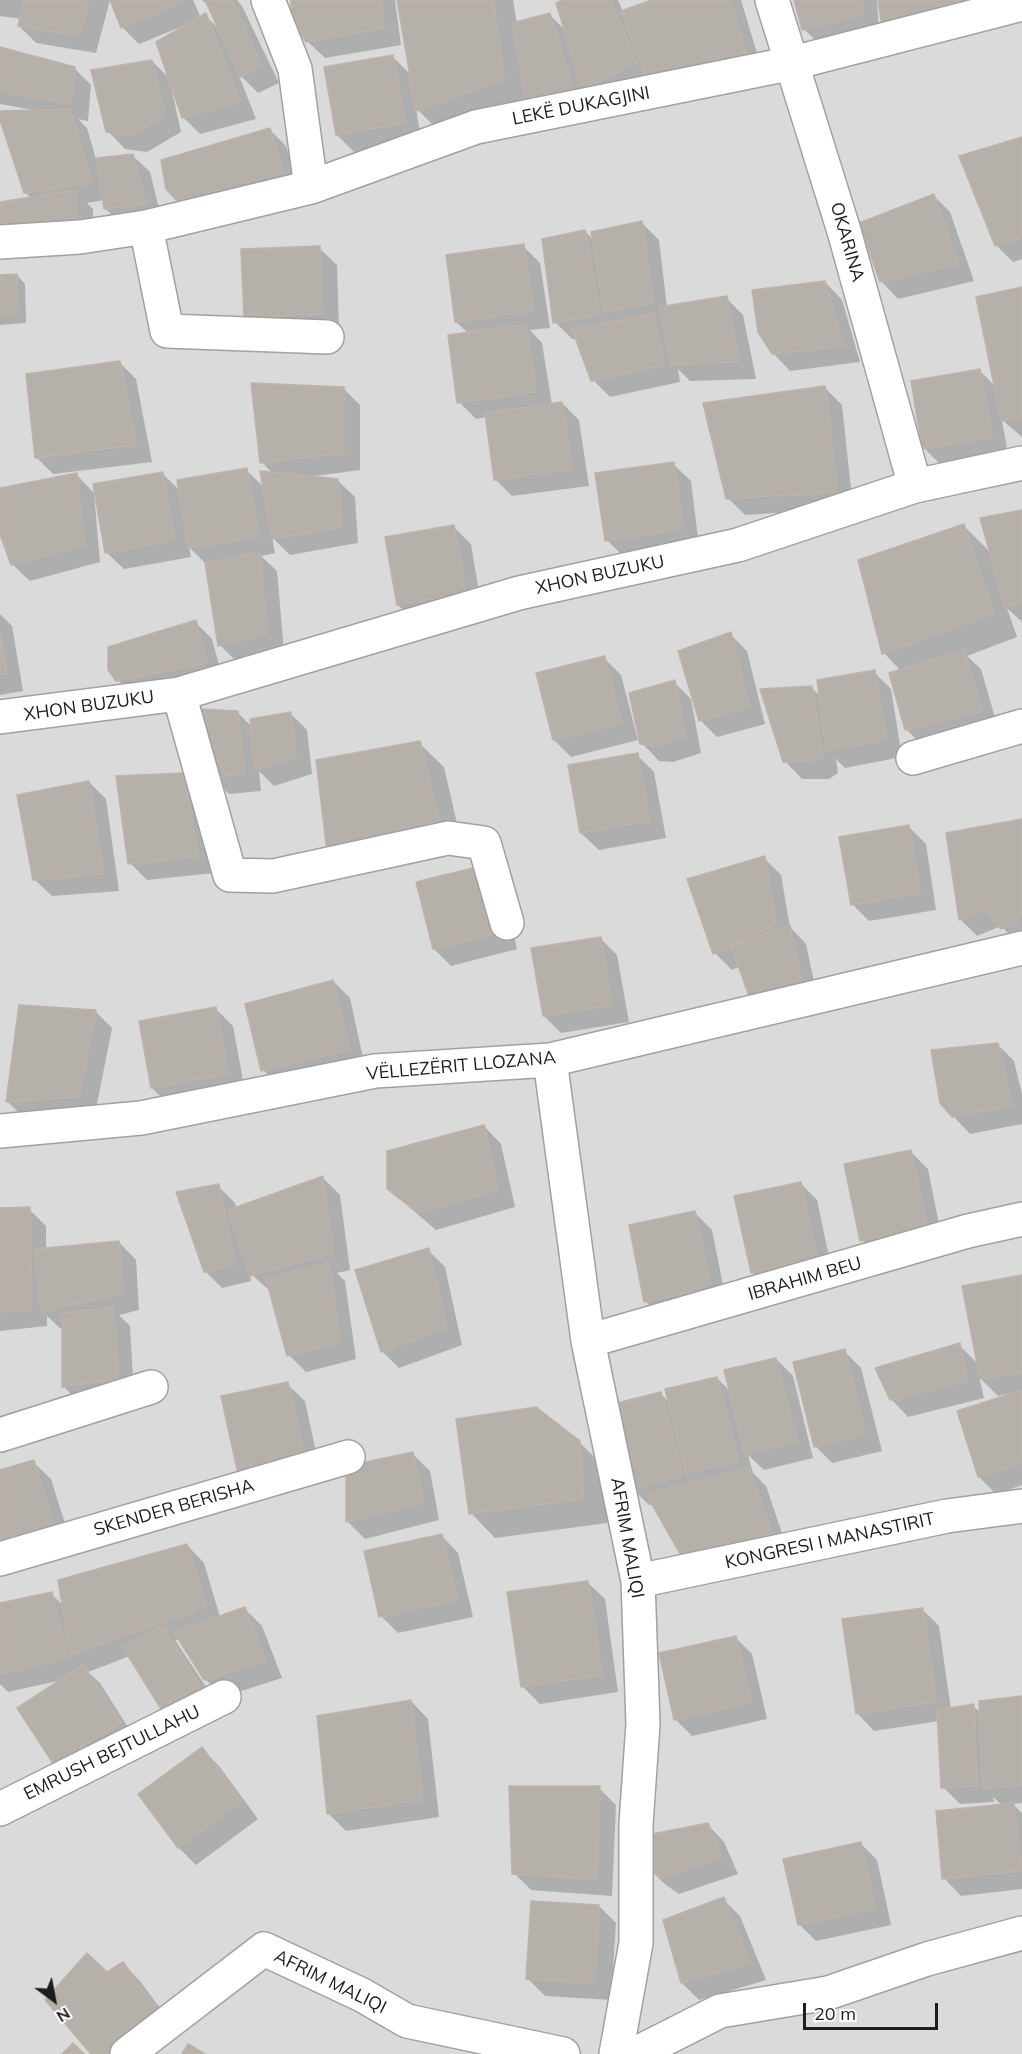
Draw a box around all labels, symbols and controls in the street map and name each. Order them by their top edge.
street label: LEKË DUKAGJINI [510,82,652,130]
street label: OKARINA [825,200,869,284]
street label: XHON BUZUKU [534,551,666,599]
street label: XHON BUZUKU [23,686,155,726]
street label: VËLLEZËRIT LLOZANA [365,1047,557,1085]
street label: IBRAHIM BEU [746,1253,864,1305]
street label: SKENDER BERISHA [91,1475,257,1541]
street label: AFRIM MALIQI [606,1476,648,1600]
street label: KONGRESI I MANASTIRIT [723,1508,937,1574]
street label: EMRUSH BEJTULLAHU [20,1701,204,1805]
street label: AFRIM MALIQI [270,1945,390,2019]
north arrow [24,1970,84,2030]
scale bar [806,1991,941,2029]
text: 20 m [814,2002,856,2025]
text: N [53,2004,74,2027]

